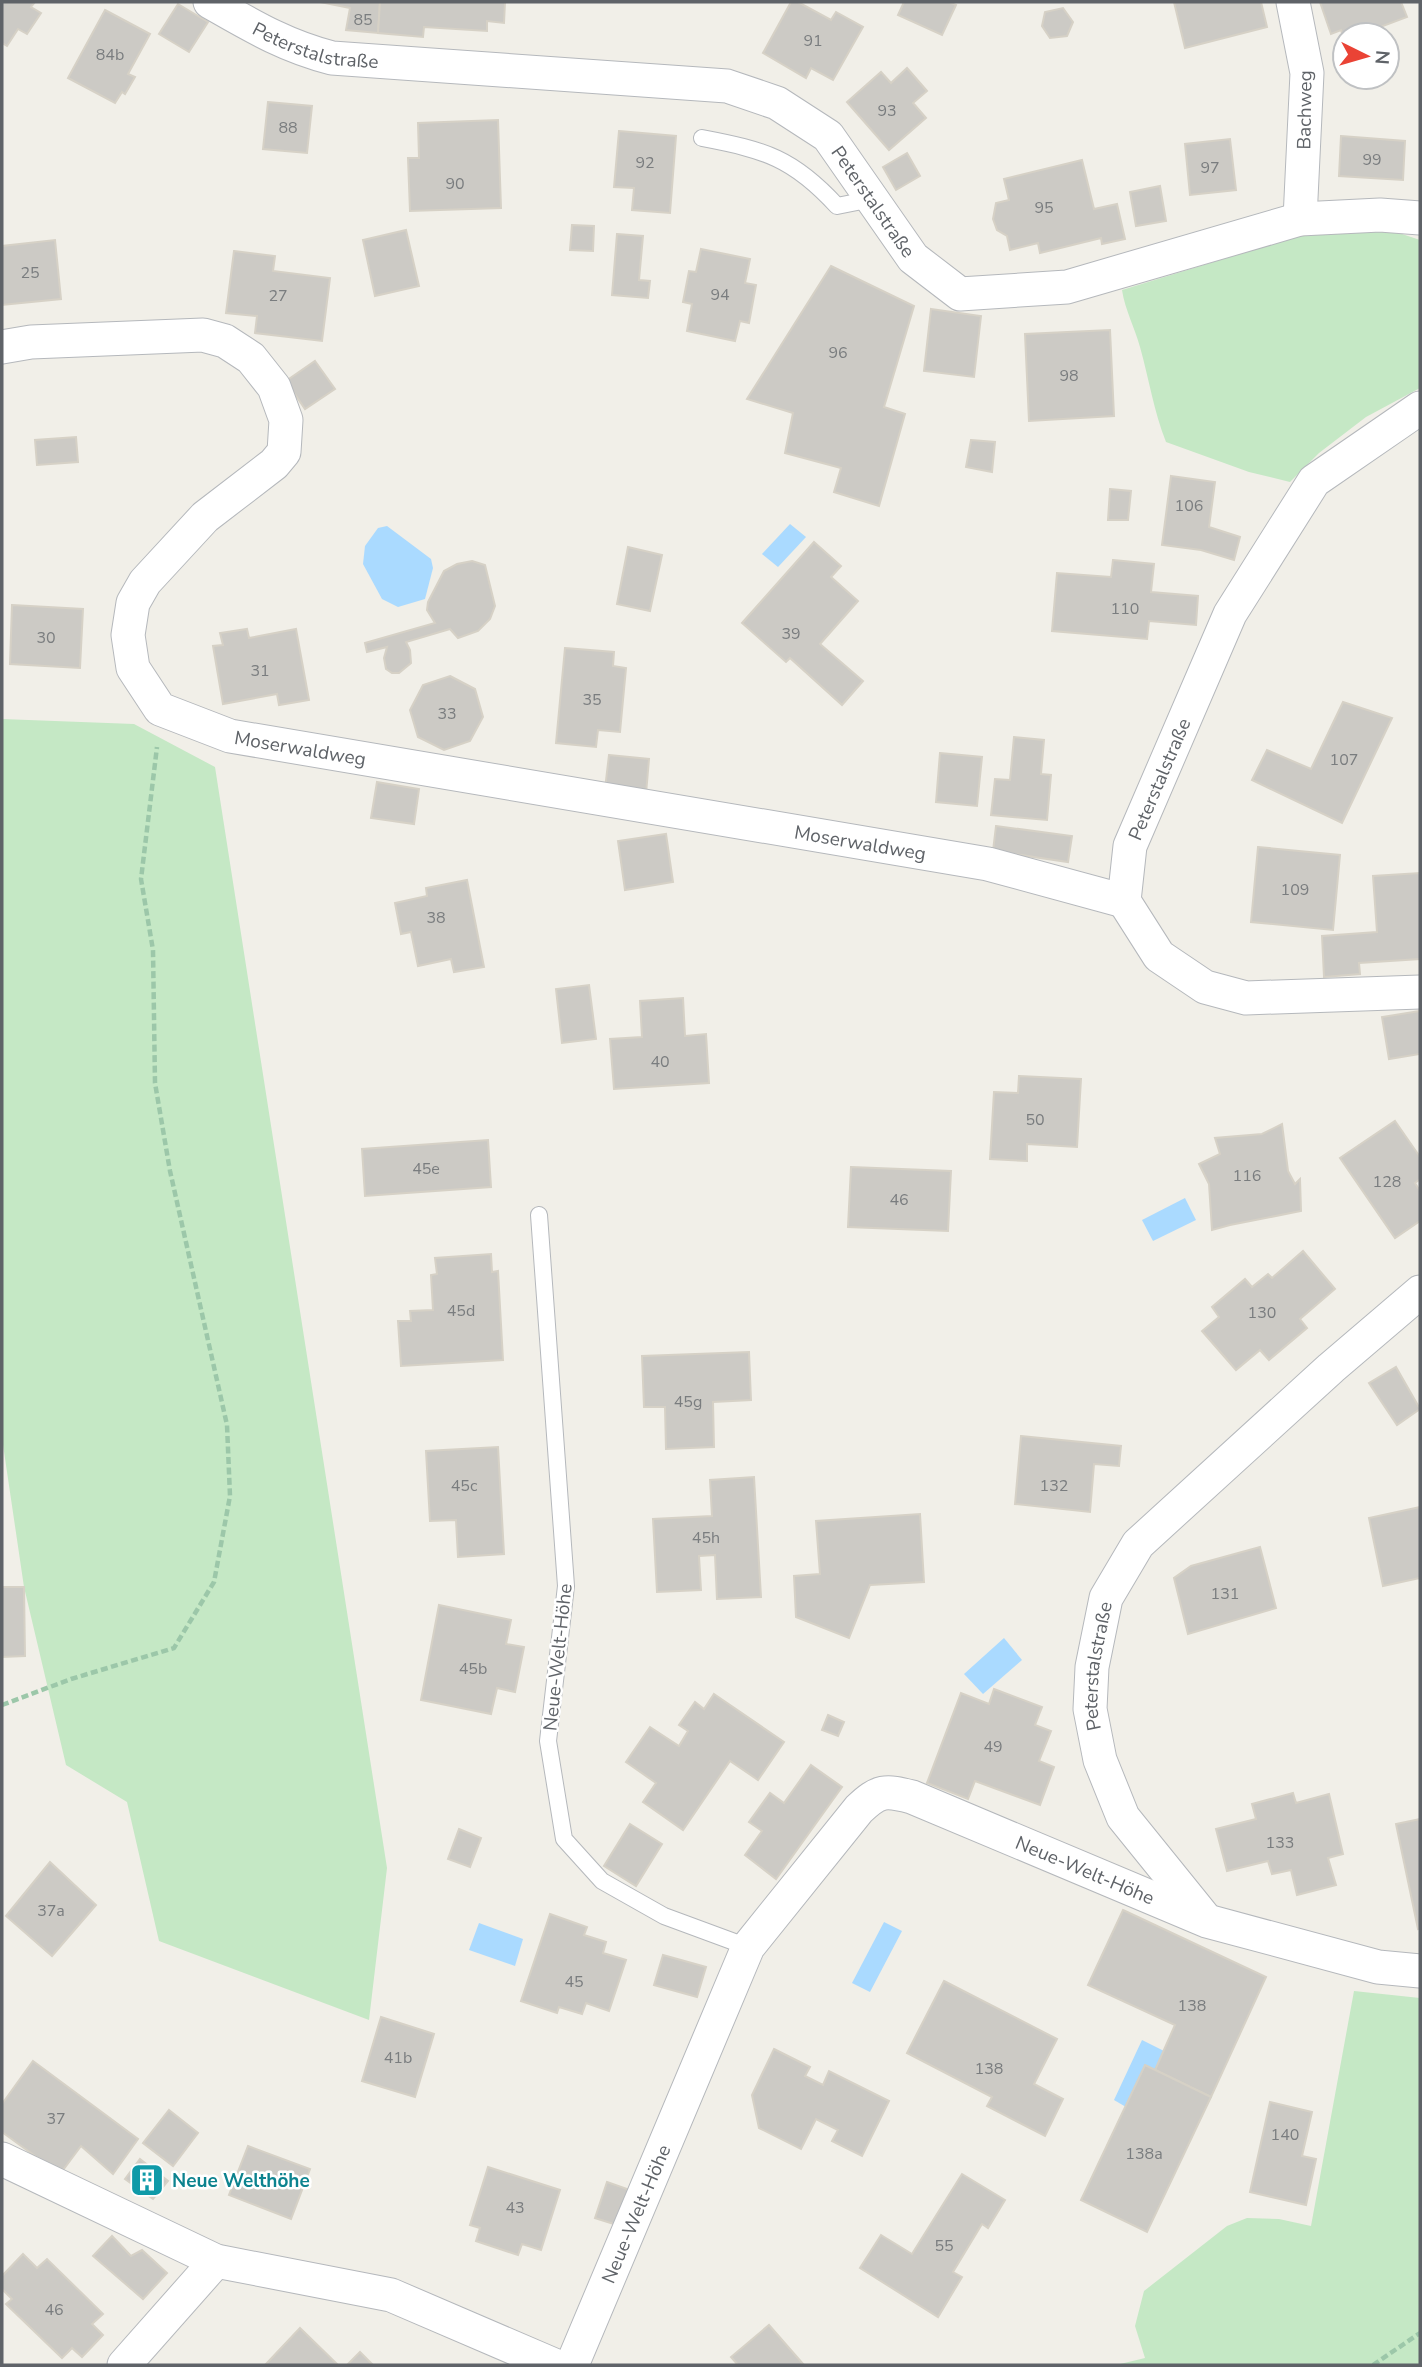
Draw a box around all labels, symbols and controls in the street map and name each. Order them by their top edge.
house number: 85 [353,9,373,31]
street label: Peterstalstraße [248,16,379,75]
north arrow [1331,21,1401,91]
house number: 91 [803,30,823,52]
house number: 84b [96,44,124,66]
text: N [1368,49,1396,66]
street label: Bachweg [1291,70,1319,150]
house number: 93 [877,100,897,122]
house number: 88 [278,117,298,139]
street label: Peterstalstraße [825,141,921,263]
house number: 99 [1362,149,1382,171]
house number: 92 [635,152,655,174]
house number: 97 [1200,157,1220,179]
house number: 90 [445,173,465,195]
house number: 95 [1034,197,1054,219]
house number: 25 [20,262,40,284]
house number: 94 [710,284,730,306]
house number: 27 [268,285,288,307]
house number: 96 [828,342,848,364]
house number: 98 [1059,365,1079,387]
house number: 106 [1175,495,1203,517]
house number: 110 [1111,598,1139,620]
house number: 39 [781,623,801,645]
house number: 30 [36,627,56,649]
house number: 31 [250,660,270,682]
house number: 35 [582,689,602,711]
house number: 33 [437,703,457,725]
street label: Peterstalstraße [1122,714,1197,845]
street label: Moserwaldweg [232,725,368,773]
house number: 107 [1330,749,1358,771]
street label: Moserwaldweg [792,820,928,867]
house number: 109 [1281,879,1309,901]
house number: 38 [426,907,446,929]
house number: 40 [650,1051,670,1073]
house number: 50 [1025,1109,1045,1131]
house number: 45e [412,1158,440,1180]
house number: 116 [1233,1165,1261,1187]
house number: 128 [1373,1171,1401,1193]
house number: 46 [889,1189,909,1211]
house number: 45d [447,1300,475,1322]
house number: 130 [1248,1302,1276,1324]
house number: 45g [674,1391,702,1413]
house number: 45c [451,1475,478,1497]
house number: 132 [1040,1475,1068,1497]
house number: 45h [692,1527,720,1549]
street label: Neue-Welt-Höhe [537,1582,579,1732]
house number: 131 [1211,1583,1239,1605]
street label: Peterstalstraße [1078,1599,1119,1733]
house number: 45b [459,1658,487,1680]
house number: 49 [983,1736,1003,1758]
street label: Neue-Welt-Höhe [1011,1830,1158,1911]
house number: 133 [1266,1832,1294,1854]
house number: 37a [37,1900,65,1922]
house number: 45 [564,1971,584,1993]
house number: 138 [1178,1995,1206,2017]
house number: 41b [384,2047,412,2069]
house number: 138 [975,2058,1003,2080]
house number: 37 [46,2108,66,2130]
house number: 140 [1271,2124,1299,2146]
street label: Neue-Welt-Höhe [596,2141,677,2288]
house number: 138a [1125,2143,1163,2165]
building icon: Neue Welthöhe [128,2161,166,2199]
place label: Neue Welthöhe [172,2168,310,2194]
house number: 43 [505,2197,525,2219]
house number: 55 [934,2235,954,2257]
house number: 46 [44,2299,64,2321]

